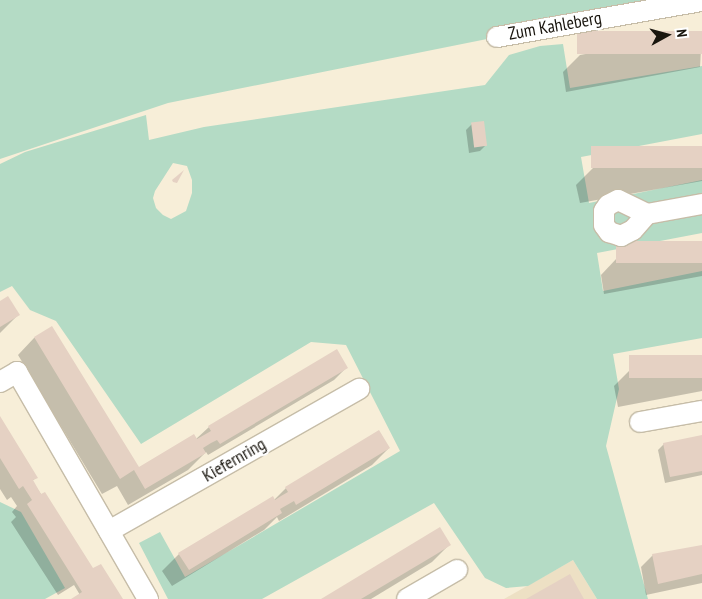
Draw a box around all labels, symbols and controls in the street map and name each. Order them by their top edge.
street label: Zum Kahleberg [507,7,603,45]
north arrow [642,10,692,60]
text: N [672,28,691,38]
street label: Kiefernring [199,433,269,487]

